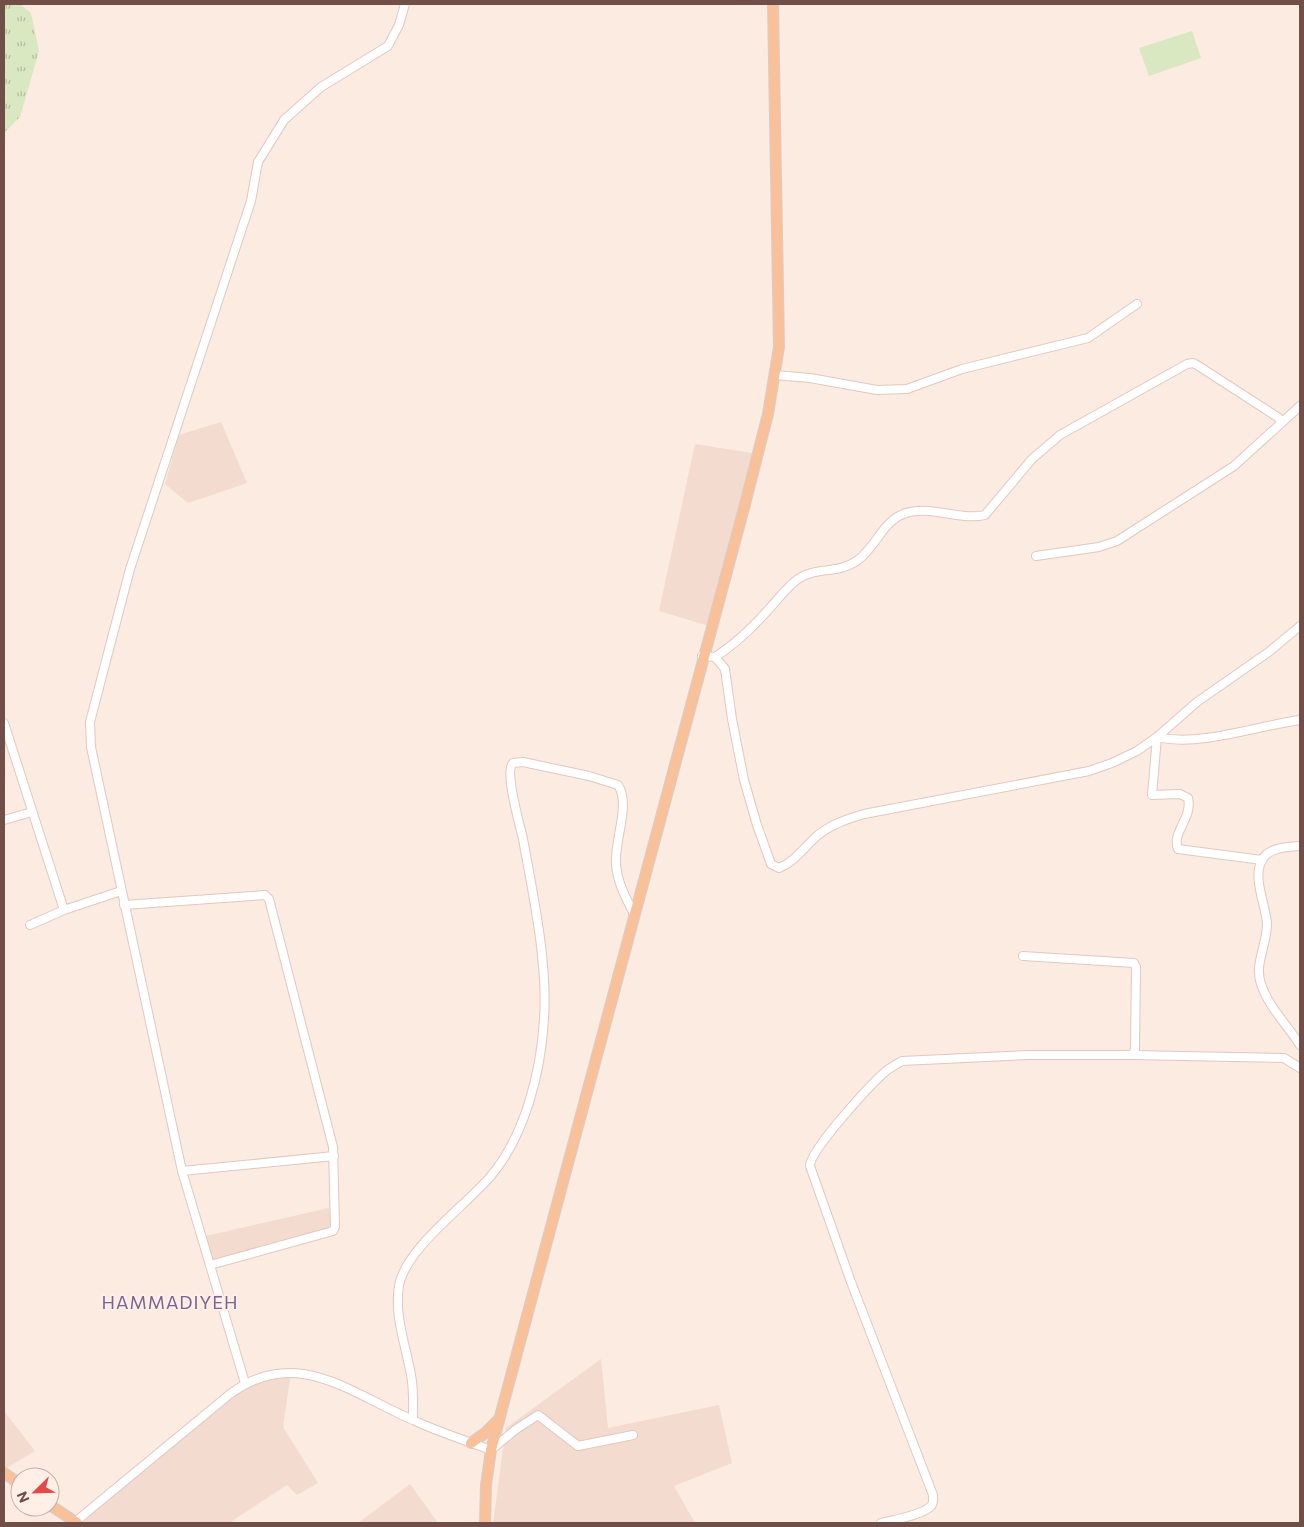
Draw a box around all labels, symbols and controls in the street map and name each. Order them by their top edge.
district label: HAMMADIYEH [102,1291,239,1313]
north arrow [10,1467,60,1517]
text: N [13,1489,32,1505]

